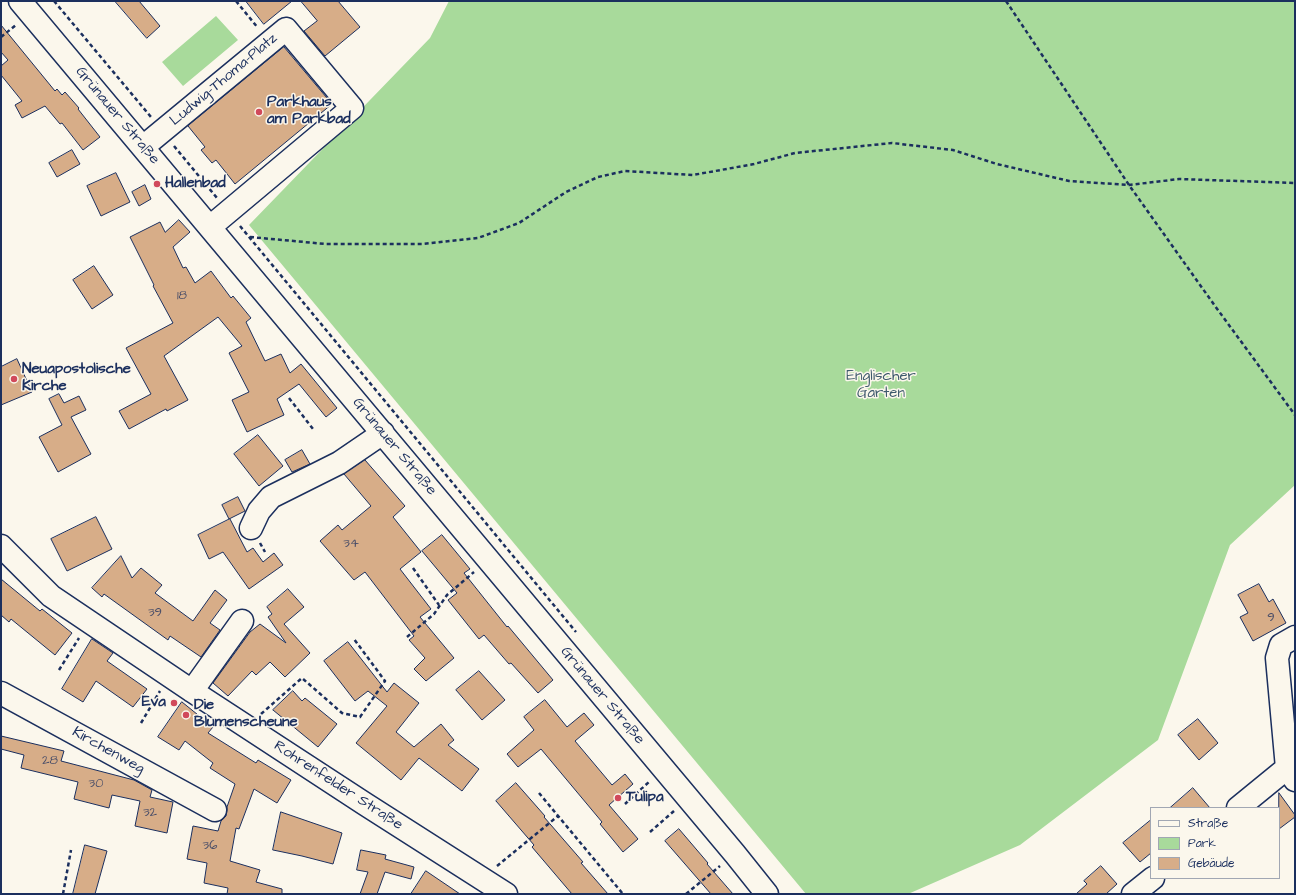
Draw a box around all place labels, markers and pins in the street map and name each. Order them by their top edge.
place label: Parkhaus am Parkbad [267,94,351,129]
marker: Parkhaus am Parkbad [254,107,264,117]
place label: Hallenbad [165,175,226,193]
marker: Hallenbad [152,179,162,189]
place label: Neuapostolische Kirche [22,361,131,396]
marker: Neuapostolische Kirche [9,374,19,384]
place label: Eva [142,694,166,712]
place label: Die Blumenscheune [194,697,298,732]
marker: Eva [169,698,179,708]
marker: Die Blumenscheune [181,710,191,720]
place label: Tulipa [626,789,664,807]
marker: Tulipa [613,793,623,803]

